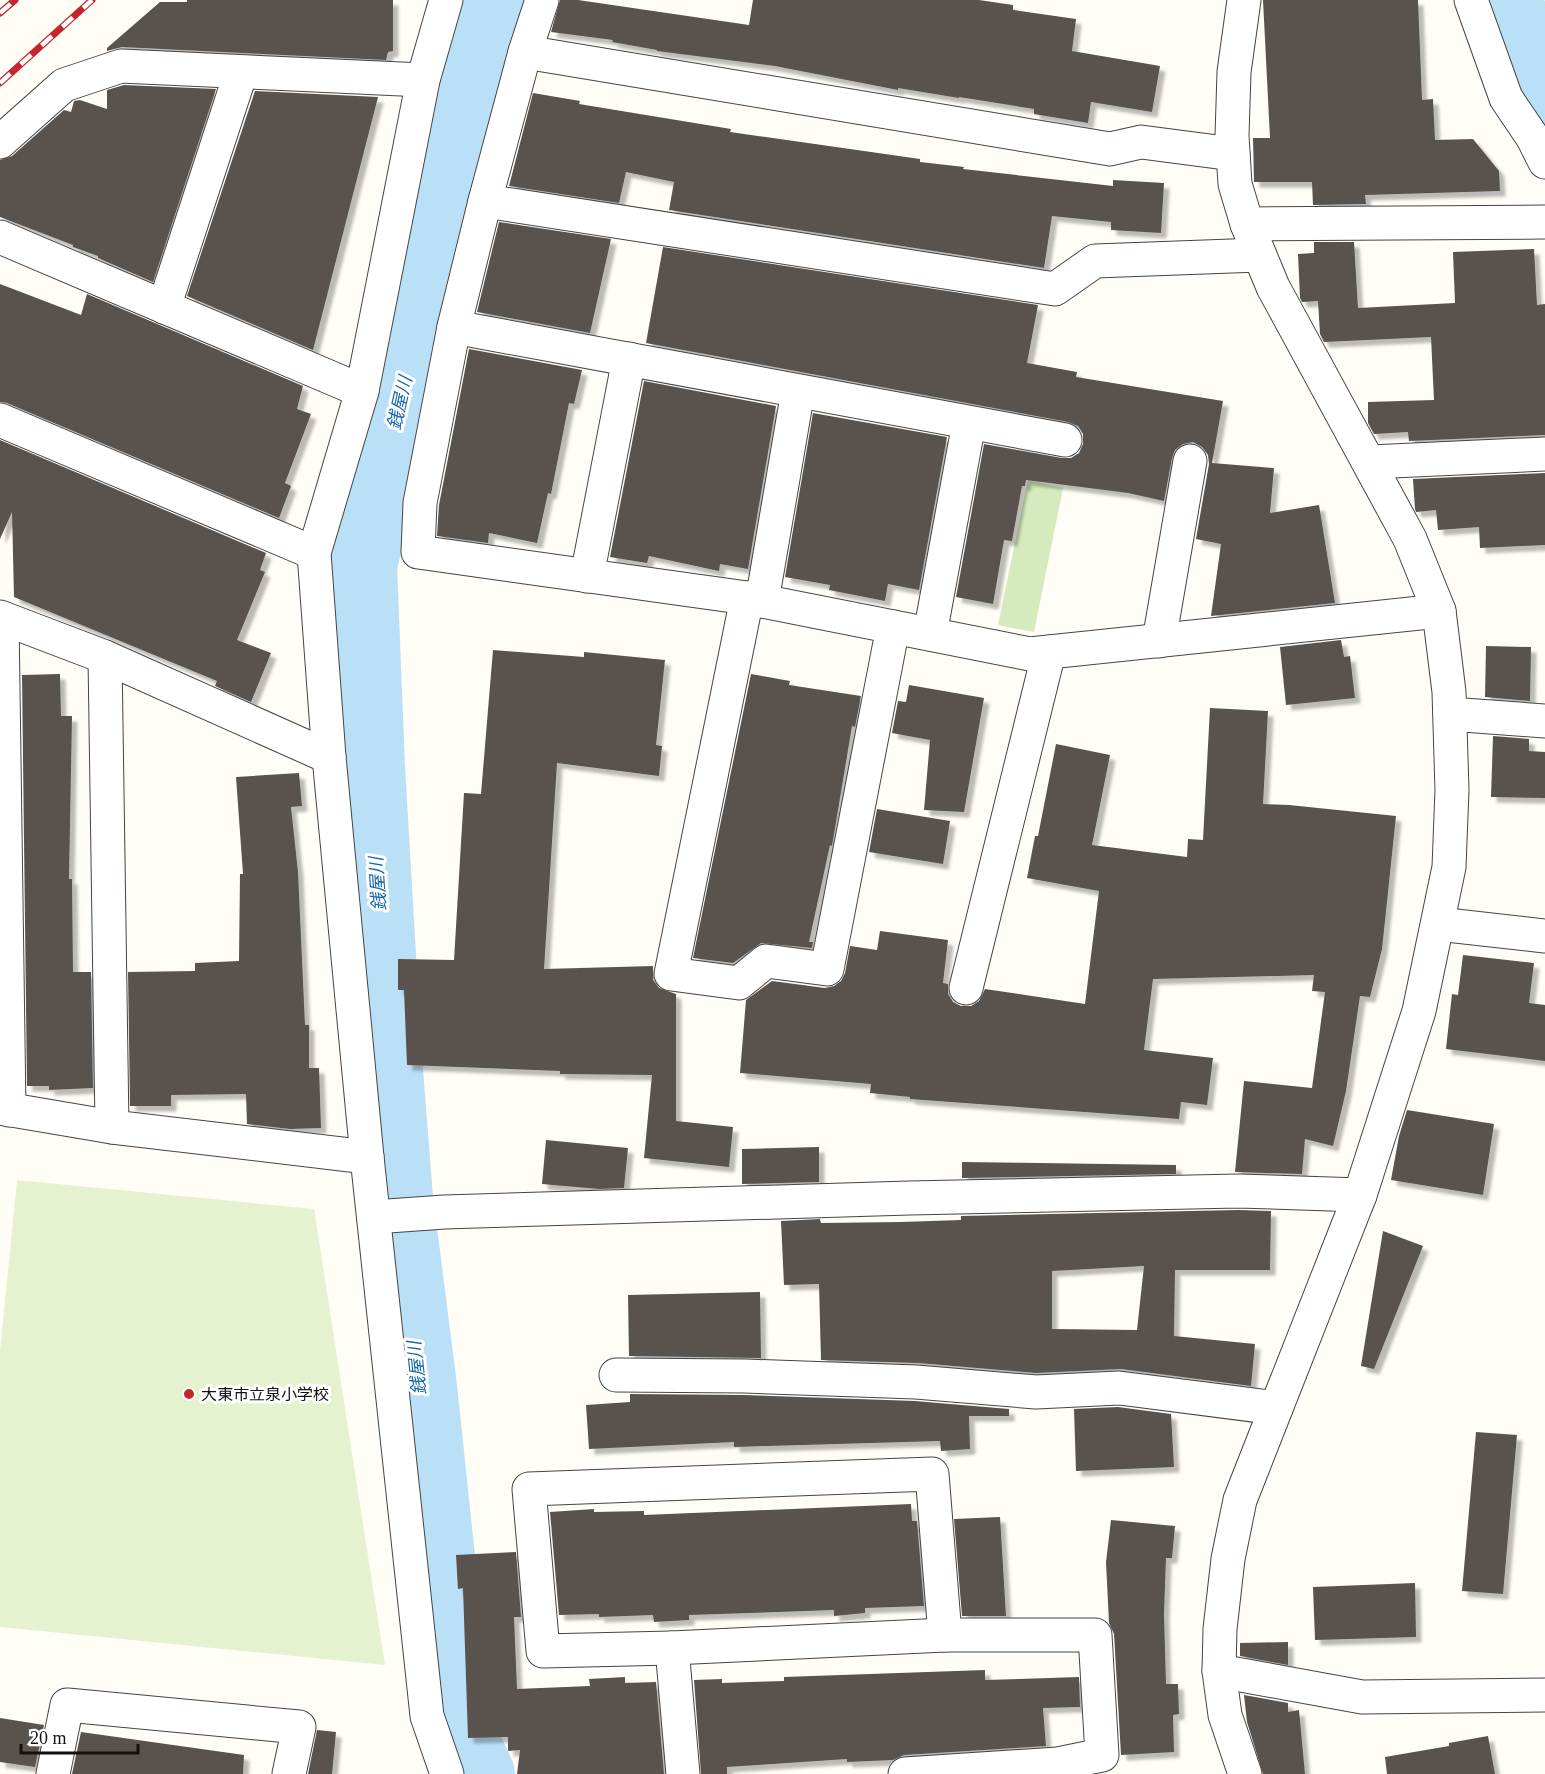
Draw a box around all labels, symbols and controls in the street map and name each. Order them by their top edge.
water label: 銭屋川 [384,372,416,432]
water label: 銭屋川 [366,854,390,912]
water label: 銭屋川 [404,1338,430,1396]
place label: 大東市立泉小学校 [201,1386,329,1403]
marker: 大東市立泉小学校 [182,1387,196,1401]
scale bar [21,1717,138,1755]
text: 20 m [30,1728,67,1748]

